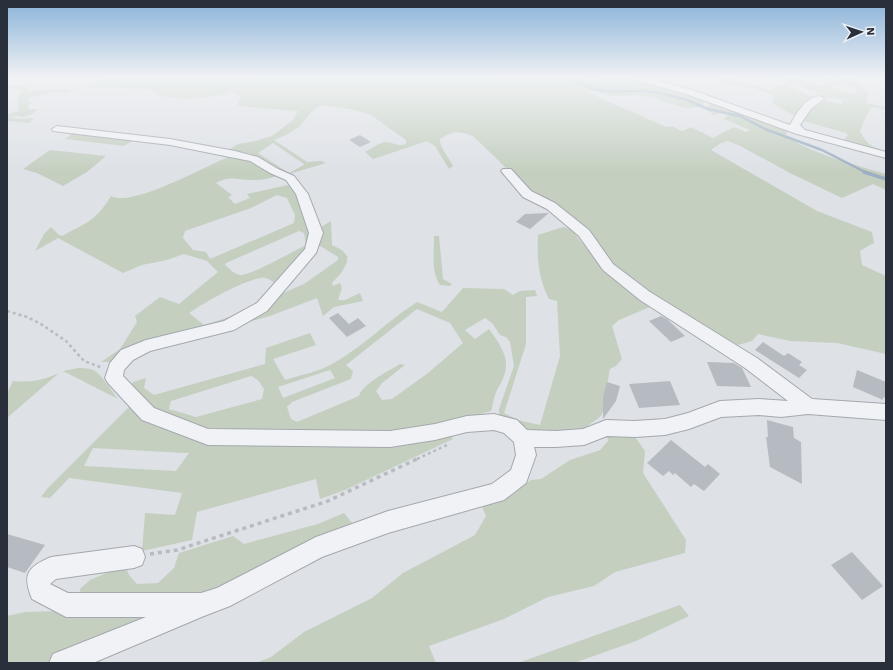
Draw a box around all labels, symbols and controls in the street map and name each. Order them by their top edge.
north arrow [841,12,881,52]
text: N [864,27,877,36]

